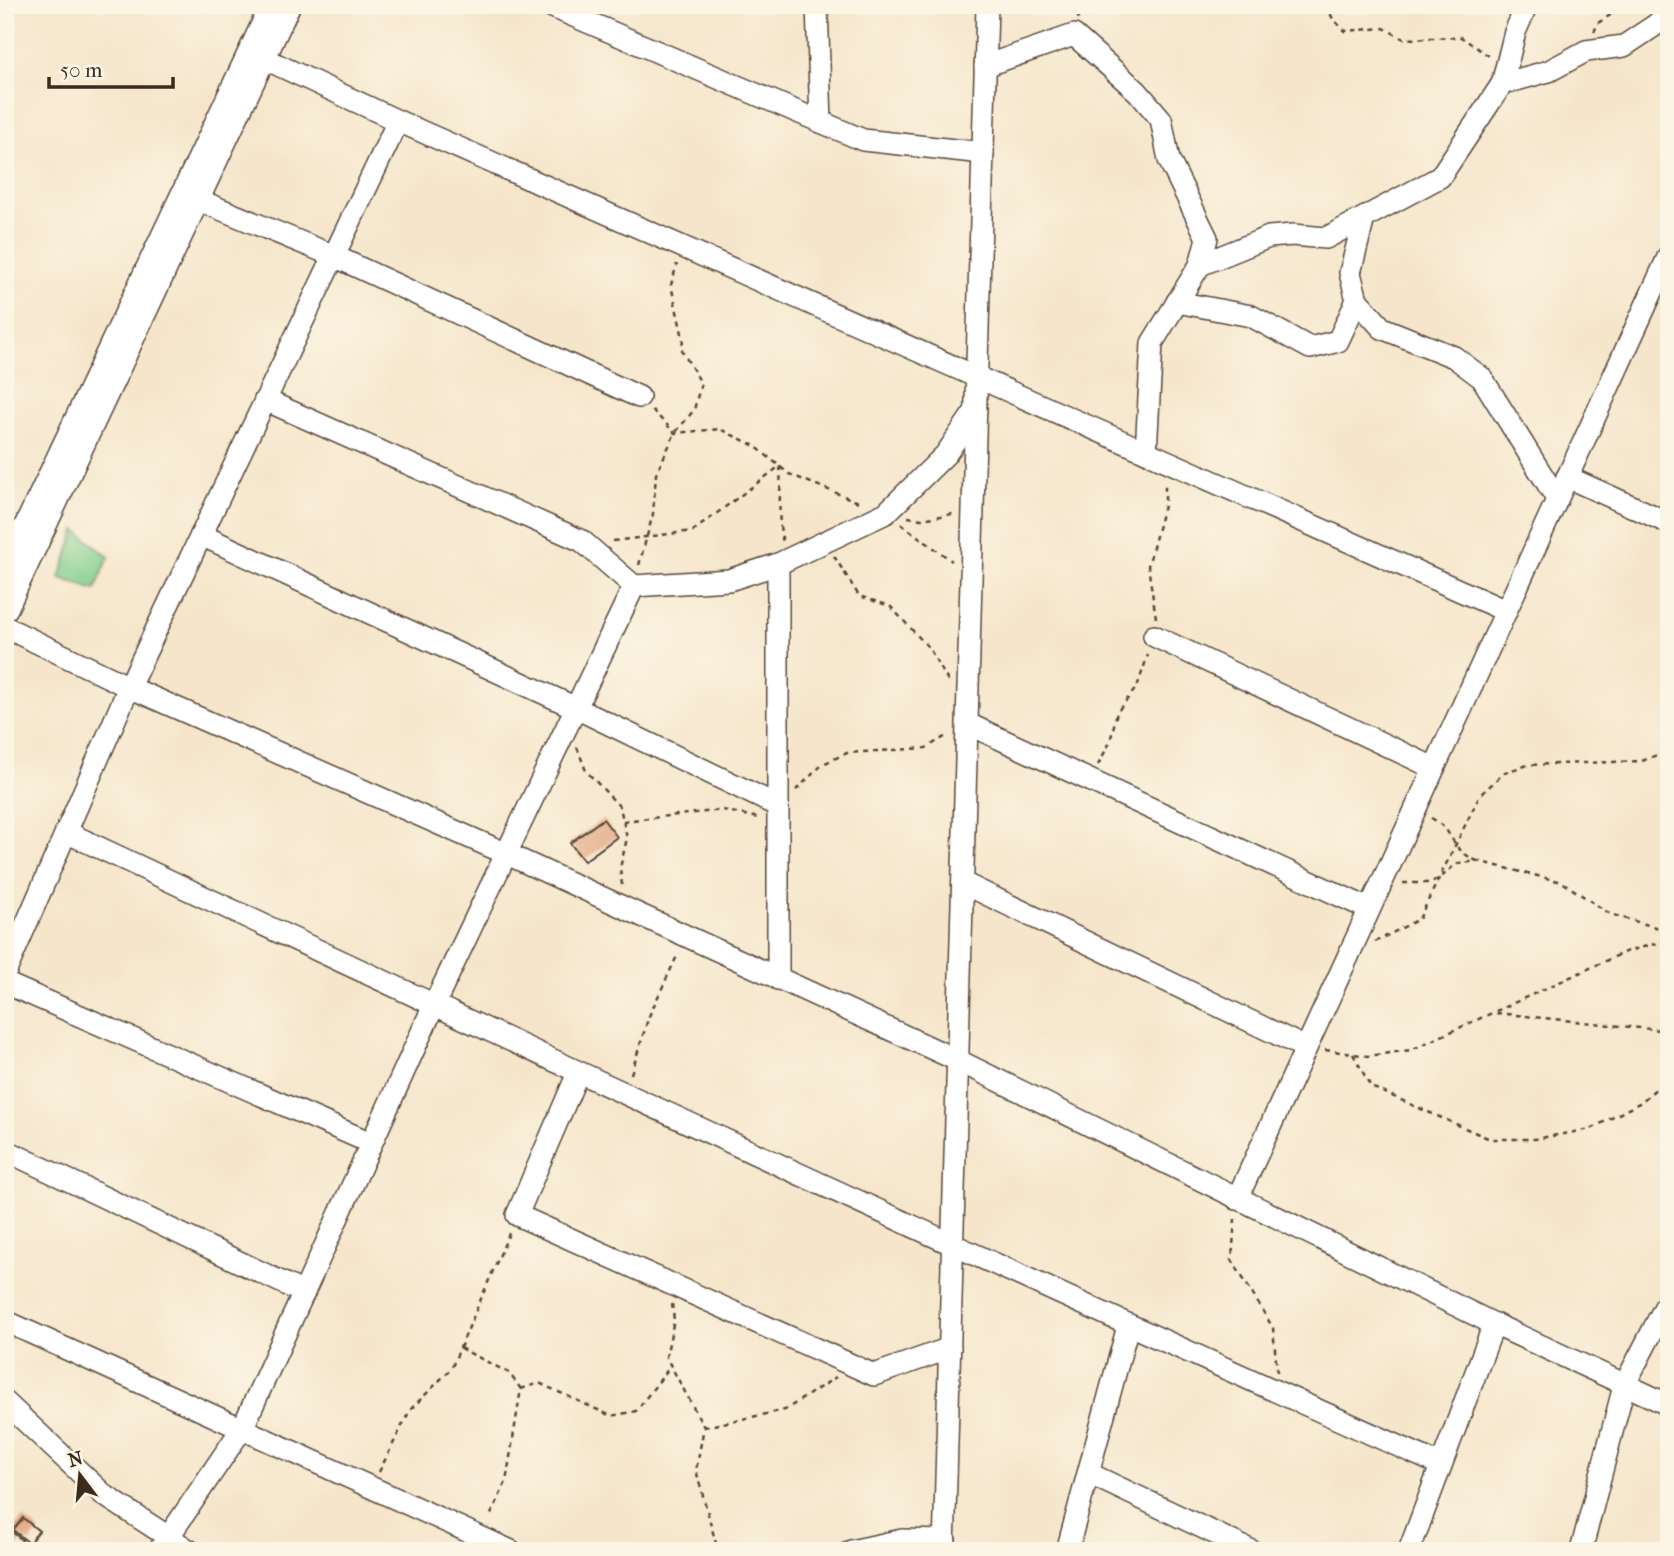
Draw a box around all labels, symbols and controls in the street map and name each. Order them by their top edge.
scale bar [49,46,173,90]
text: 50 m [60,58,103,82]
north arrow [46,1440,116,1510]
text: N [66,1447,86,1472]

